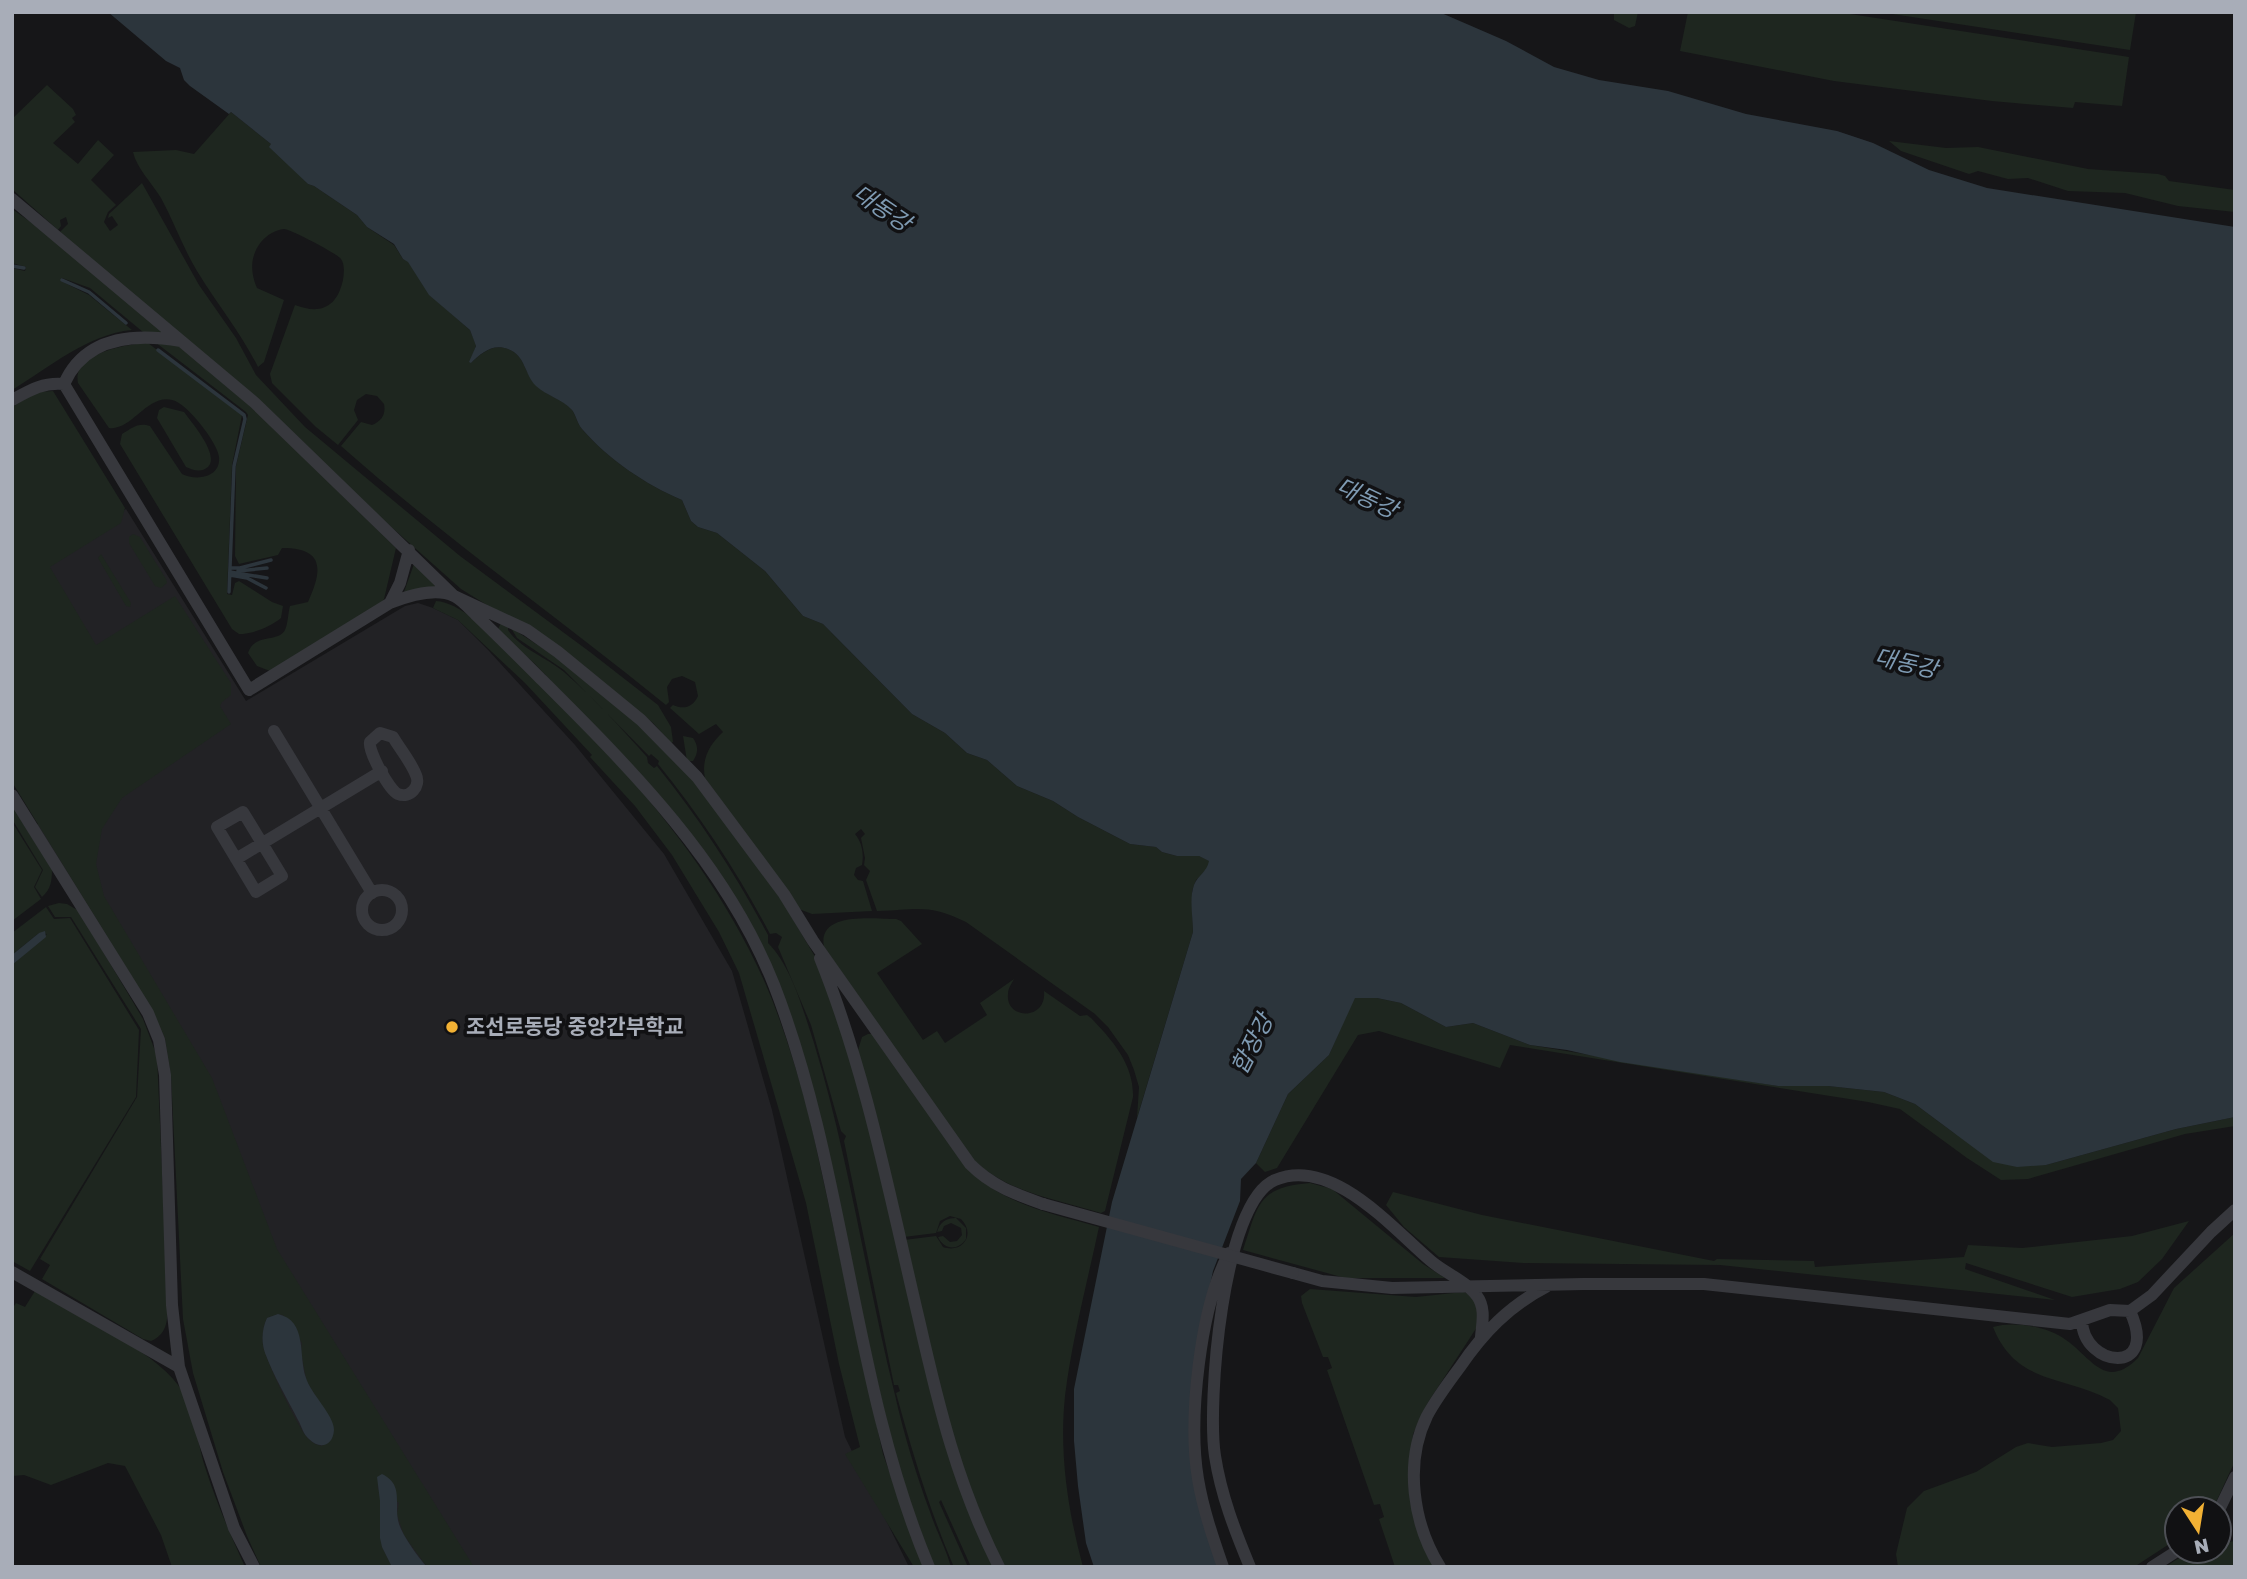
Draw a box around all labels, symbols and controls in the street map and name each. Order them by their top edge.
water label: 대동강 [848,178,919,238]
water label: 대동강 [1333,471,1405,524]
water label: 대동강 [1872,641,1943,683]
water label: 합장강 [1224,1006,1279,1078]
place label: 조선로동당 중앙간부학교 [466,1013,684,1039]
marker: 조선로동당 중앙간부학교 [444,1019,460,1035]
north arrow [2163,1495,2233,1565]
text: N [2192,1534,2211,1560]

